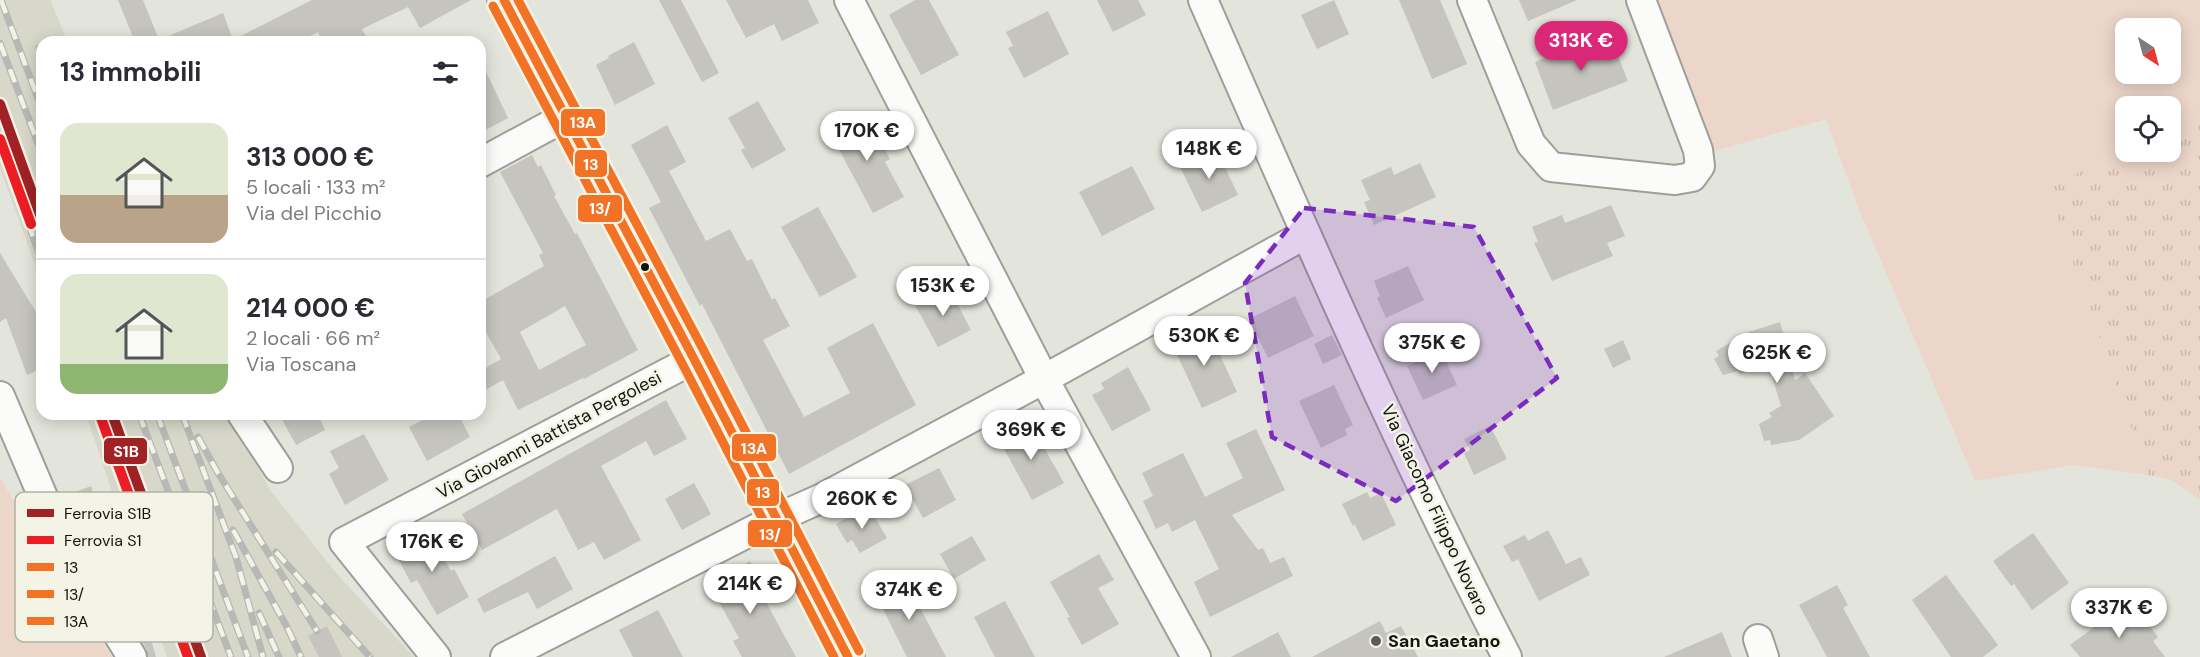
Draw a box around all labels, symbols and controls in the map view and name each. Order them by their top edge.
north arrow [2115,18,2181,84]
map controls [2115,18,2181,162]
pin: 313K € [1532,21,1630,72]
text: 313K € [1549,27,1613,53]
text: 13 immobili [60,55,201,89]
icon: filters [429,56,462,89]
button: locate [2115,96,2181,162]
line badge: 13A [560,108,606,137]
pin: 170K € [818,111,916,162]
text: 13A [570,112,596,133]
text: 170K € [834,117,900,143]
pin: 148K € [1160,129,1258,180]
text: 148K € [1176,135,1242,161]
text: 313 000 € [246,140,374,174]
icon: home [108,147,180,219]
line badge: 13 [574,149,608,178]
text: 13 [583,154,599,175]
text: 5 locali · 133 m² [246,174,386,200]
line badge: 13/ [577,194,623,223]
text: 13/ [589,198,611,219]
text: Via del Picchio [246,200,382,226]
unlabelled marker [639,261,651,273]
pin: 153K € [894,266,992,317]
text: 153K € [910,272,976,298]
text: 214 000 € [246,291,375,325]
icon: home [108,298,180,370]
pin: 530K € [1155,316,1253,367]
text: 530K € [1168,322,1240,348]
pin: 375K € [1383,323,1481,374]
text: 2 locali · 66 m² [246,325,380,351]
text: 375K € [1398,329,1466,355]
pin: 625K € [1728,333,1826,384]
text: 625K € [1742,339,1812,365]
text: Via Toscana [246,351,356,377]
street label: Via Giovanni Battista Pergolesi [432,365,666,505]
street label: Via Giacomo Filippo Novaro [1376,401,1494,619]
pin: 369K € [982,410,1080,461]
text: 369K € [996,416,1066,442]
line badge: 13A [731,433,777,462]
line badge: S1B [103,437,148,465]
text: 13A [741,438,767,459]
text: S1B [113,441,139,462]
line badge: 13 [746,478,780,507]
pin: 260K € [813,479,911,530]
text: 13 [755,482,771,503]
text: 260K € [826,485,898,511]
legend [15,492,213,642]
text: Ferrovia S1B [64,503,151,524]
line badge: 13/ [747,519,793,548]
pin: 176K € [383,522,481,573]
text: 13/ [759,524,781,545]
text: 176K € [400,528,464,554]
text: Ferrovia S1 [64,530,141,551]
text: 13 [64,557,78,578]
pin: 214K € [701,564,799,615]
text: 214K € [717,570,783,596]
pin: 374K € [860,570,958,621]
text: 374K € [875,576,943,602]
text: 13/ [64,584,84,605]
pin: 337K € [2070,588,2168,639]
text: 337K € [2085,594,2153,620]
text: 13A [64,611,89,632]
place label: San Gaetano [1388,629,1500,653]
marker: San Gaetano [1369,634,1383,648]

